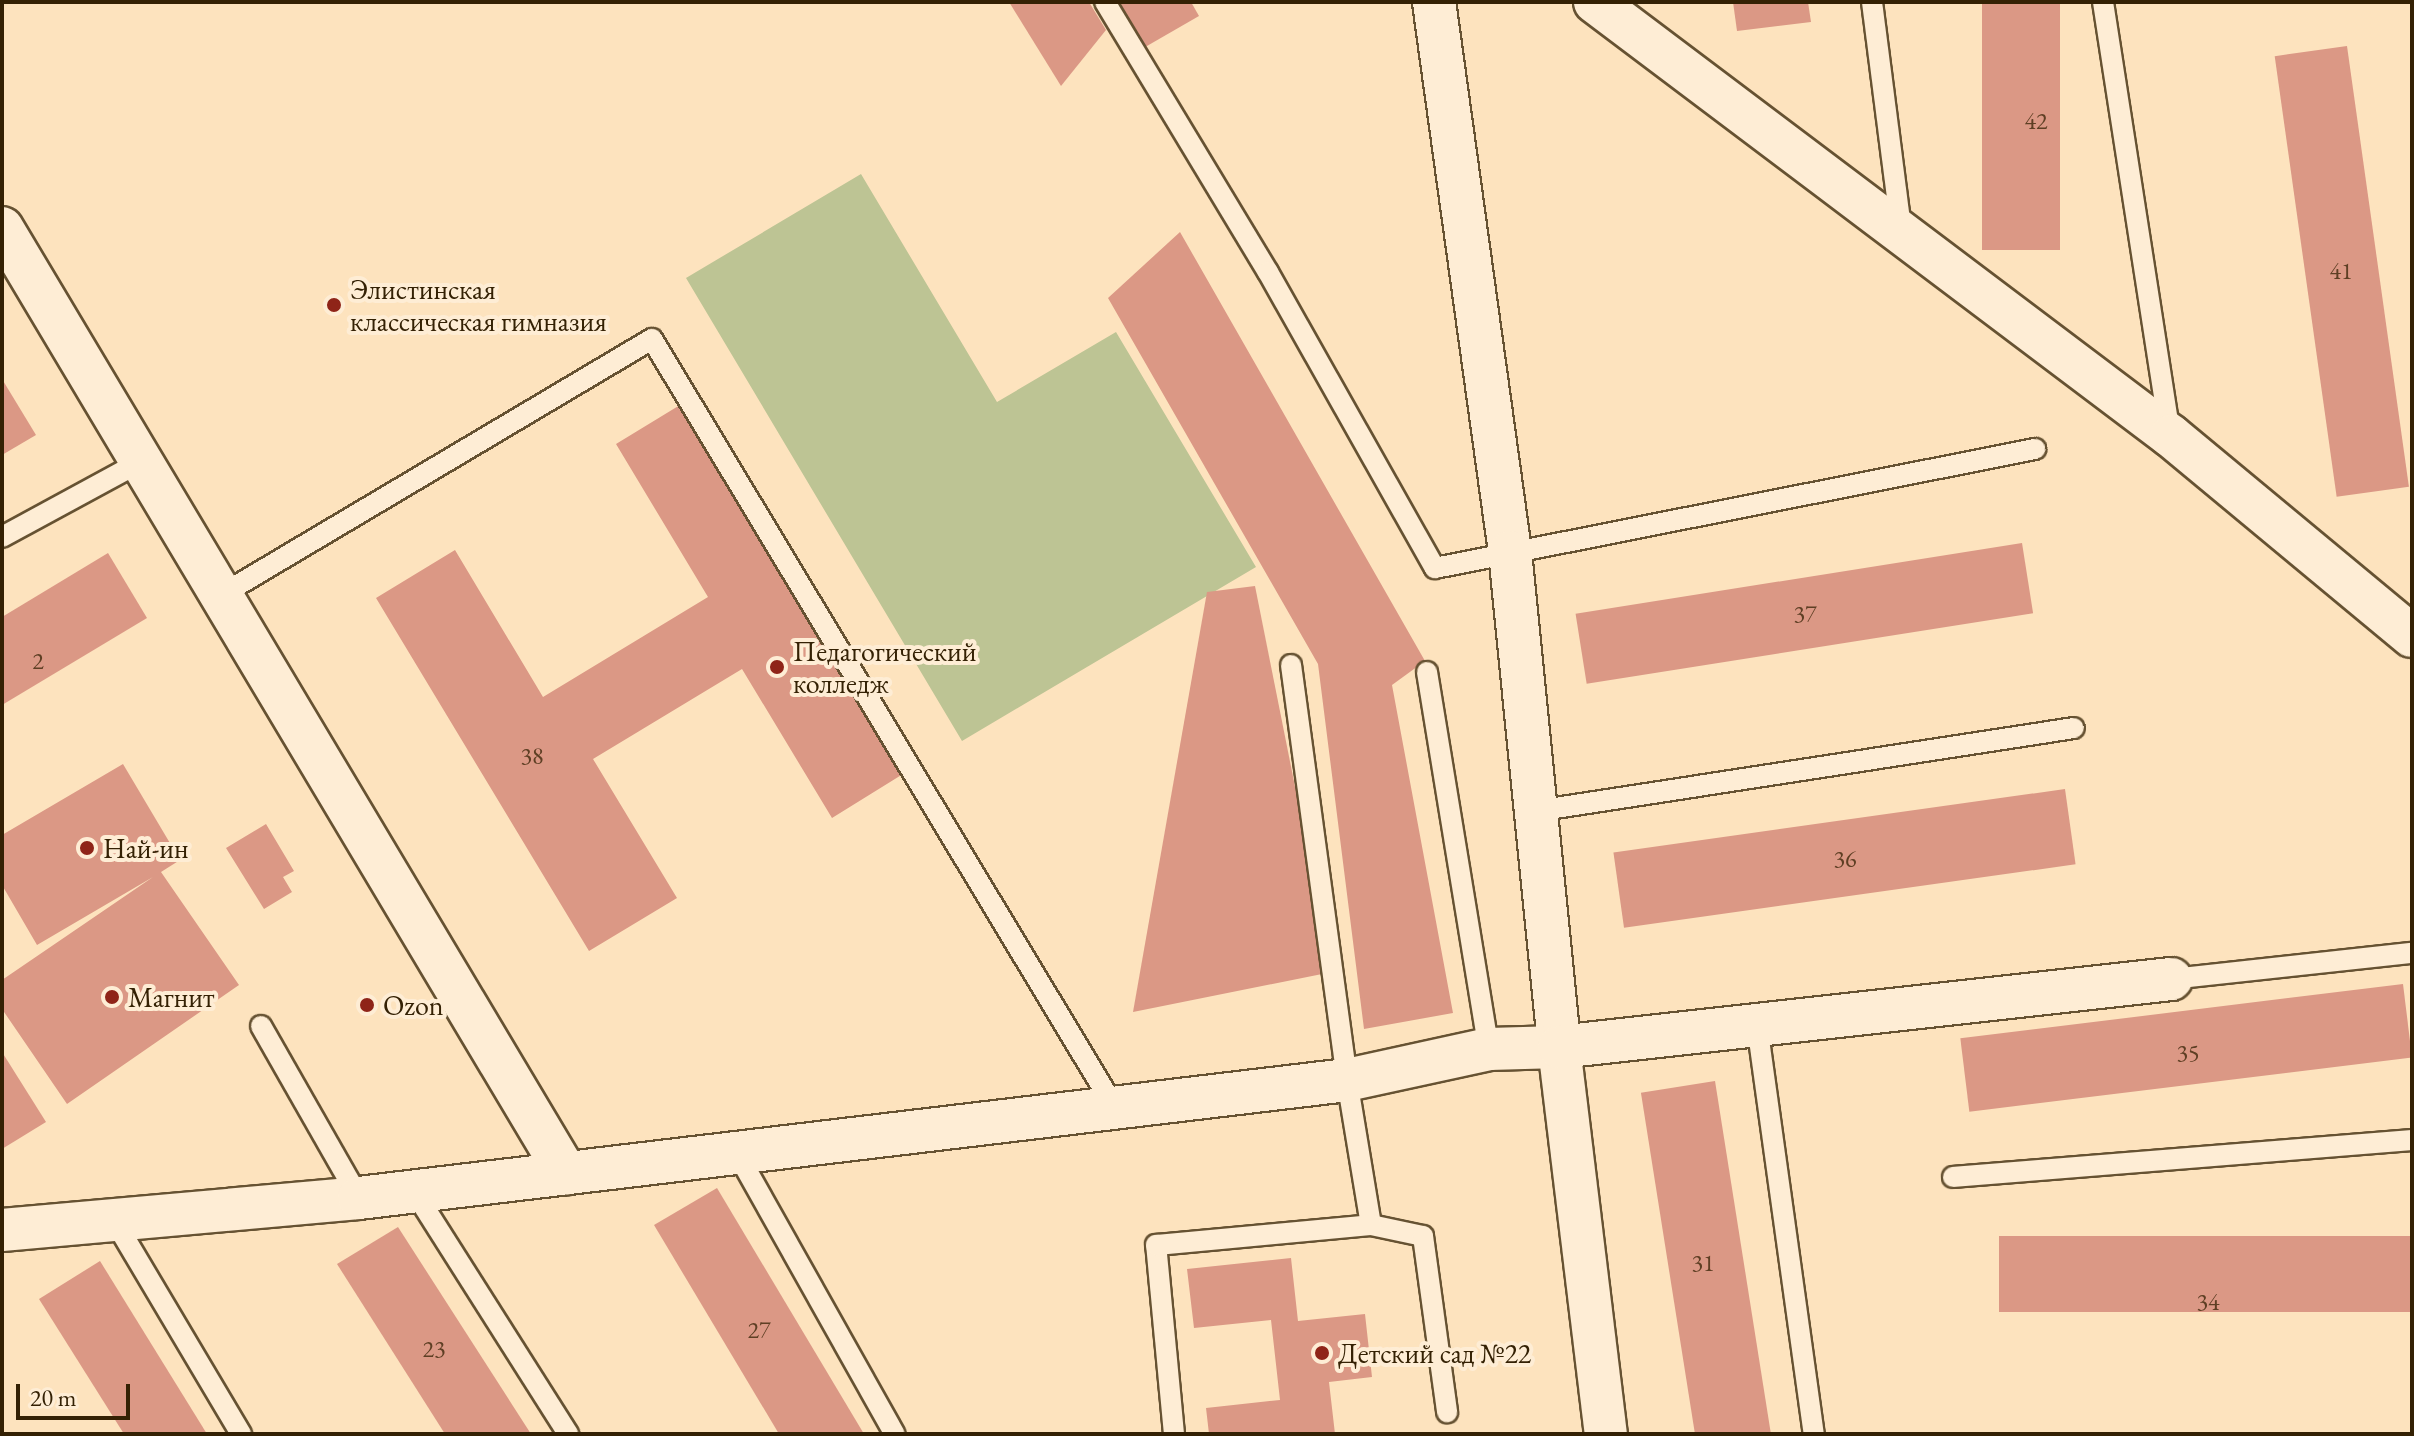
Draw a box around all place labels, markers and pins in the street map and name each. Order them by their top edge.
place label: Элистинская классическая гимназия [350,272,607,338]
marker: Элистинская классическая гимназия [325,296,343,314]
place label: Педагогический колледж [793,634,977,700]
marker: Педагогический колледж [768,658,786,676]
place label: Най-ин [103,831,189,865]
marker: Най-ин [78,839,96,857]
place label: Магнит [128,980,215,1014]
marker: Магнит [103,988,121,1006]
place label: Ozon [383,988,444,1022]
marker: Ozon [358,996,376,1014]
place label: Детский сад №22 [1338,1336,1531,1370]
marker: Детский сад №22 [1313,1344,1331,1362]

